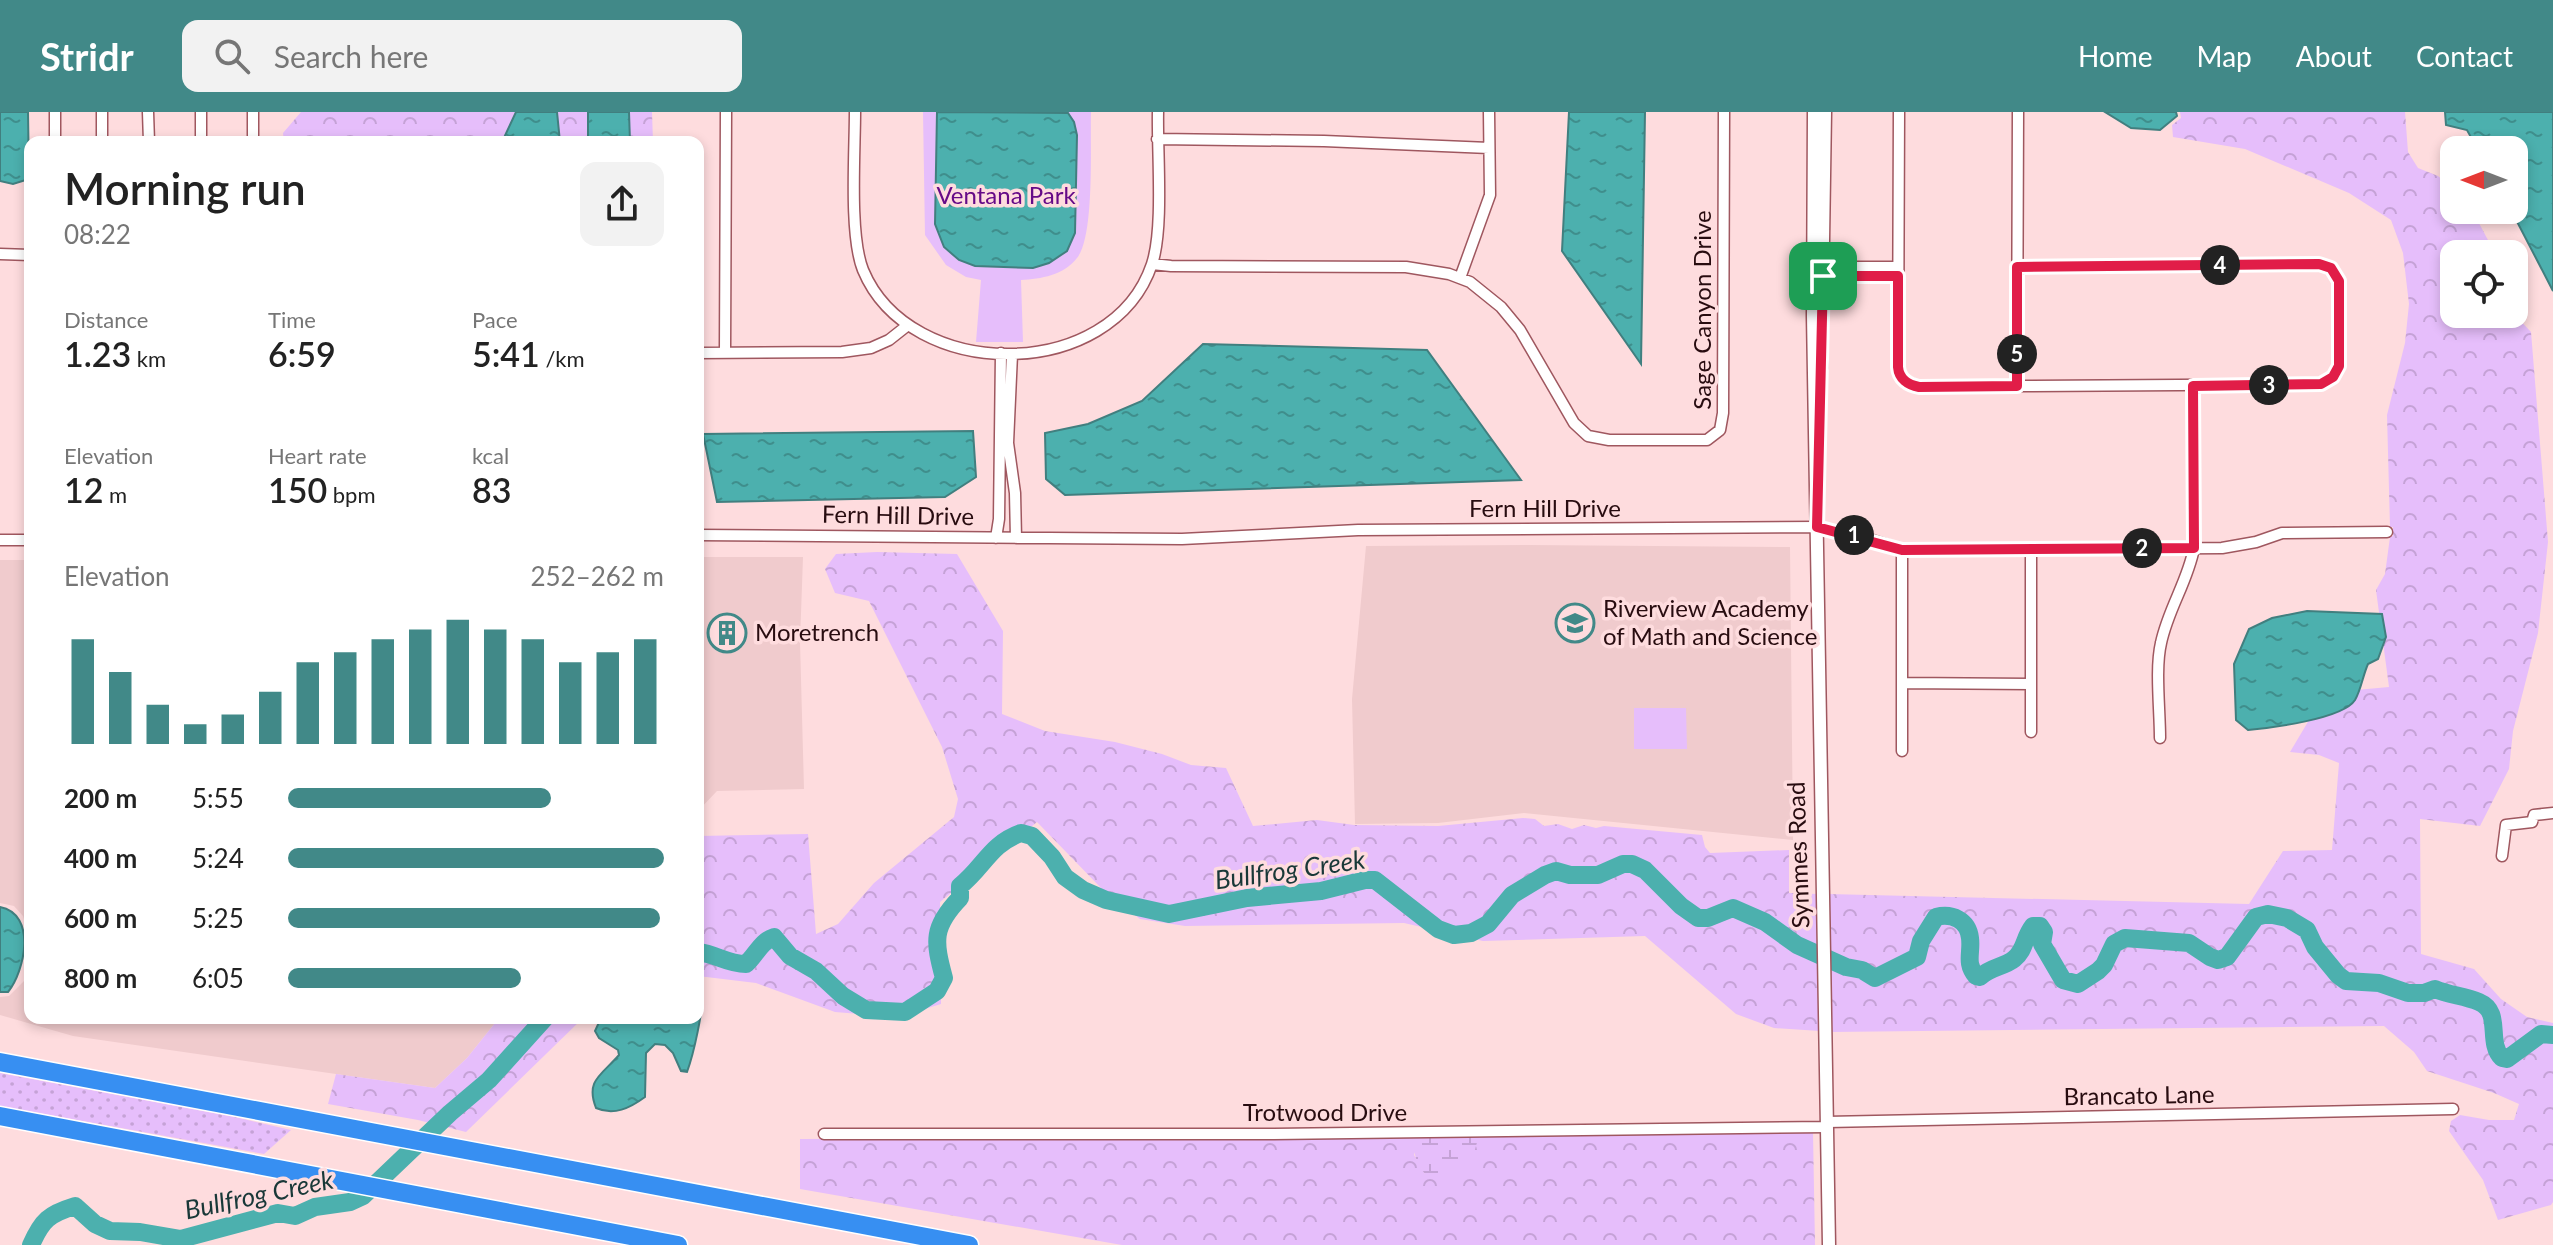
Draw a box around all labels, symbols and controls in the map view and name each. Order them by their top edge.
search box [182,20,742,92]
text: Stridr [40,33,134,79]
icon: search [210,34,254,78]
text: Search here [274,38,428,74]
text: Home [2078,39,2153,73]
text: Map [2197,39,2252,73]
text: About [2296,39,2372,73]
text: Contact [2416,39,2513,73]
north arrow [2440,136,2528,224]
map controls [2440,136,2528,328]
text: Morning run [64,162,306,214]
button: share [580,162,664,246]
park label: Ventana Park [936,180,1076,209]
street label: Sage Canyon Drive [1687,210,1716,410]
text: 08:22 [64,218,131,250]
button: locate [2440,240,2528,328]
pin [1789,242,1857,310]
pin: 4 [2200,245,2240,285]
text: 4 [2214,251,2226,278]
icon: arrive [1801,254,1845,298]
text: Distance [64,306,148,333]
text: Time [268,306,316,333]
text: Pace [472,306,518,333]
text: 1.23 [64,333,131,374]
text: 6:59 [268,333,336,374]
text: 5:41 [472,333,540,374]
pin: 5 [1997,334,2037,374]
text: 5 [2011,340,2023,367]
text: km [131,345,166,372]
text: /km [540,345,585,372]
pin: 3 [2249,365,2289,405]
text: 3 [2263,371,2275,398]
text: Elevation [64,442,153,469]
text: Heart rate [268,442,367,469]
text: kcal [472,442,509,469]
text: 12 [64,469,103,510]
text: 150 [268,469,327,510]
text: 83 [472,469,511,510]
text: m [103,481,127,508]
text: bpm [327,481,376,508]
street label: Fern Hill Drive [1469,493,1621,522]
street label: Fern Hill Drive [822,499,974,530]
pin: 1 [1834,515,1874,555]
text: 1 [1848,521,1860,548]
pin: 2 [2122,528,2162,568]
text: 2 [2136,534,2148,561]
text: Elevation [64,560,170,592]
text: 252–262 m [530,560,664,592]
place label: Riverview Academy of Math and Science [1603,593,1817,650]
school or university icon: Riverview Academy of Math and Science [1554,602,1596,644]
building icon: Moretrench [706,612,748,654]
place label: Moretrench [755,617,879,646]
street label: Symmes Road [1780,781,1815,929]
text: 200 m [64,782,137,814]
text: 5:55 [192,782,244,814]
text: 400 m [64,842,137,874]
text: 5:24 [192,842,244,874]
water label: Bullfrog Creek [1213,843,1368,895]
text: 600 m [64,902,137,934]
text: 5:25 [192,902,244,934]
text: 800 m [64,962,137,994]
text: 6:05 [192,962,244,994]
street label: Brancato Lane [2063,1079,2215,1110]
street label: Trotwood Drive [1243,1097,1407,1126]
water label: Bullfrog Creek [181,1162,337,1225]

